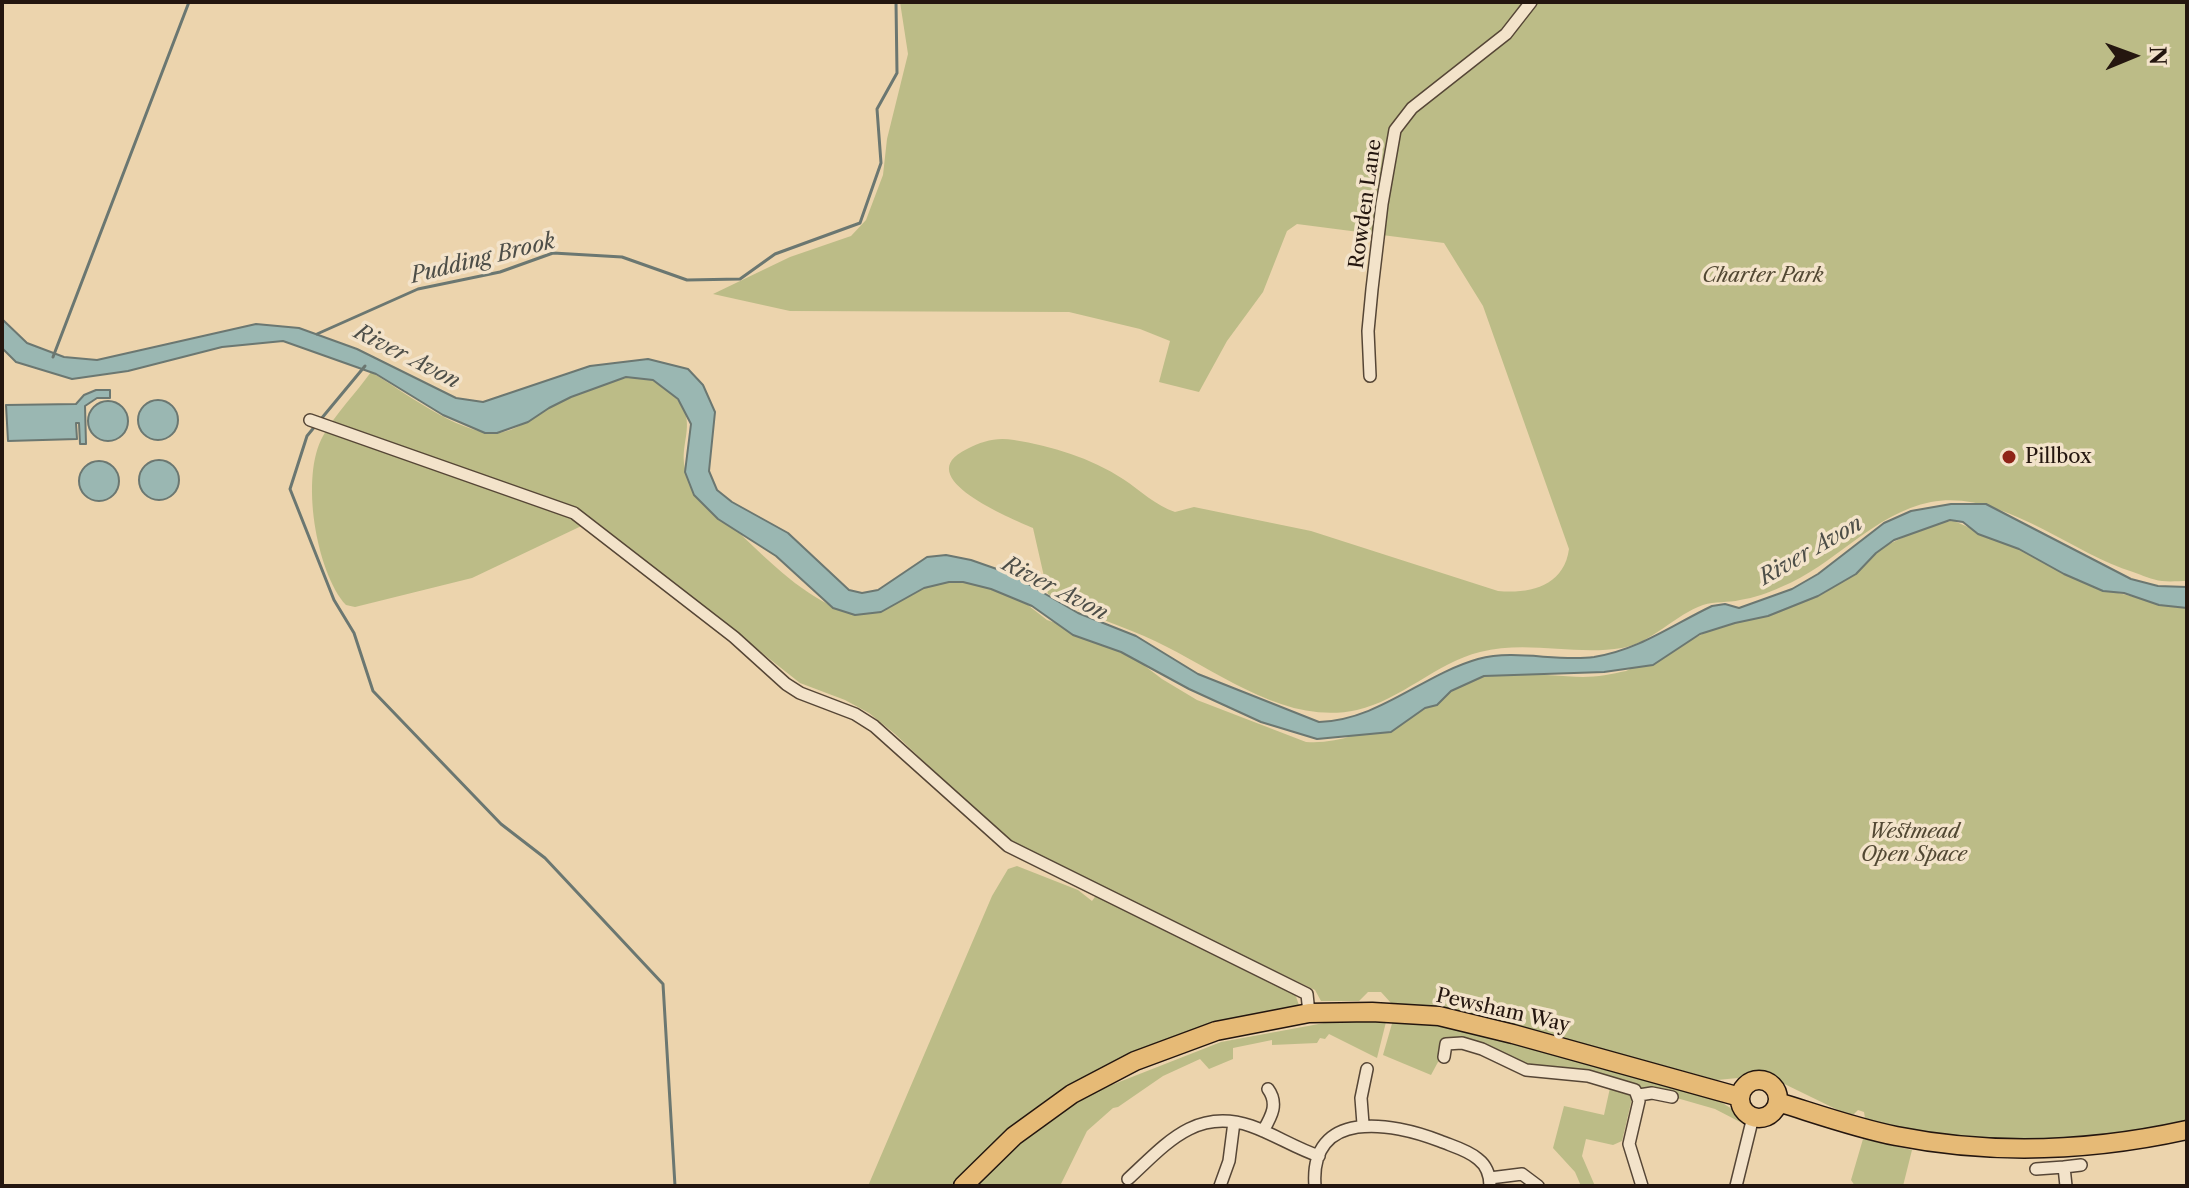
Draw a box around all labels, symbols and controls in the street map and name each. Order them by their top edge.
north arrow [2093,16,2173,96]
text: N [2144,46,2171,65]
street label: Rowden Lane [1345,138,1387,270]
water label: Pudding Brook [408,228,558,290]
park label: Charter Park [1702,264,1824,288]
water label: River Avon [350,319,464,395]
place label: Pillbox [2025,445,2092,469]
marker: Pillbox [2000,448,2018,466]
water label: River Avon [1755,511,1867,591]
water label: River Avon [998,551,1112,627]
park label: Westmead Open Space [1861,820,1967,867]
street label: Pewsham Way [1434,984,1572,1038]

